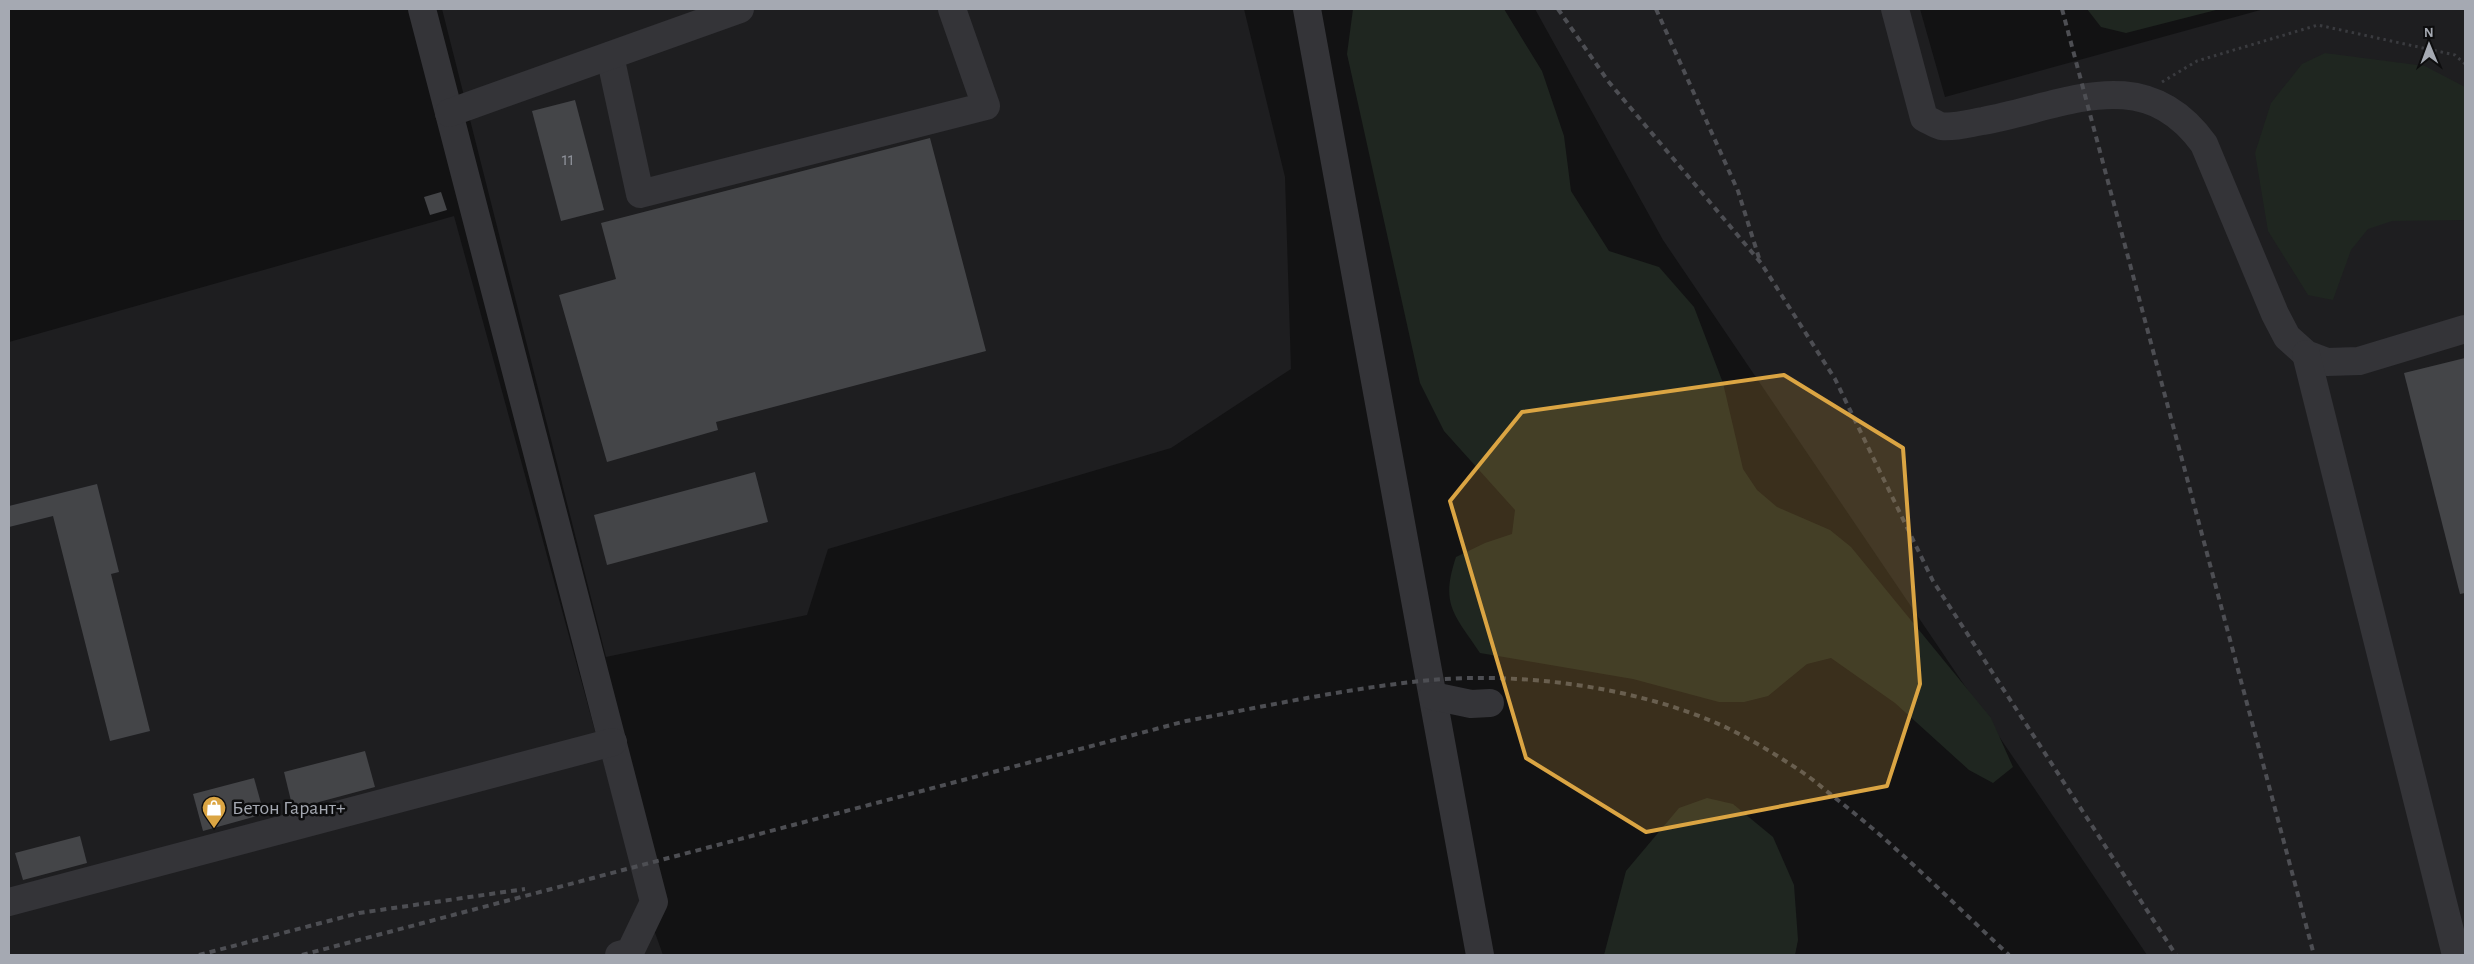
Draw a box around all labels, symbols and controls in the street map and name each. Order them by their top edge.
north arrow [2404,20,2454,70]
text: N [2424,26,2434,40]
house number: 11 [562,151,574,169]
shop icon: Бетон Гарант+ [201,795,227,829]
place label: Бетон Гарант+ [232,798,345,818]

